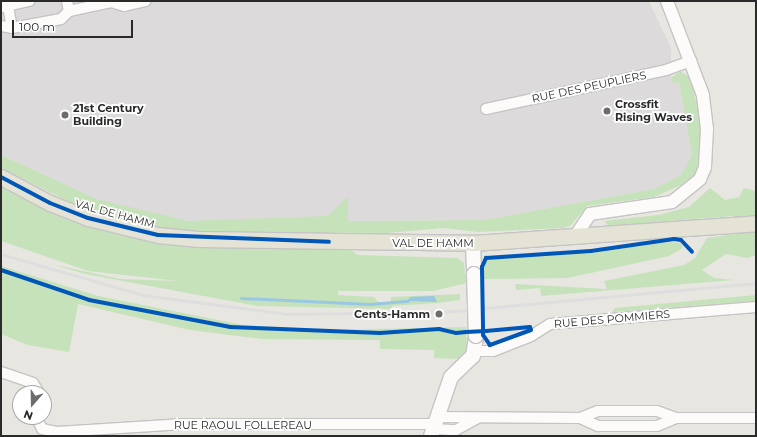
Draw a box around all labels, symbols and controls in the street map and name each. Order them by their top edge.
scale bar [14,12,135,38]
text: 100 m [19,19,55,34]
street label: RUE DES PEUPLIERS [531,68,647,106]
place label: Crossfit Rising Waves [615,98,692,124]
place label: 21st Century Building [73,102,144,128]
marker: Crossfit Rising Waves [602,106,612,116]
marker: 21st Century Building [60,110,70,120]
street label: VAL DE HAMM [74,197,156,231]
street label: VAL DE HAMM [392,236,474,250]
place label: Cents-Hamm [354,307,430,321]
street label: RUE DES POMMIERS [553,307,671,331]
marker: Cents-Hamm [433,308,445,320]
north arrow [12,385,52,425]
text: N [22,407,35,423]
street label: RUE RAOUL FOLLEREAU [174,418,312,432]

